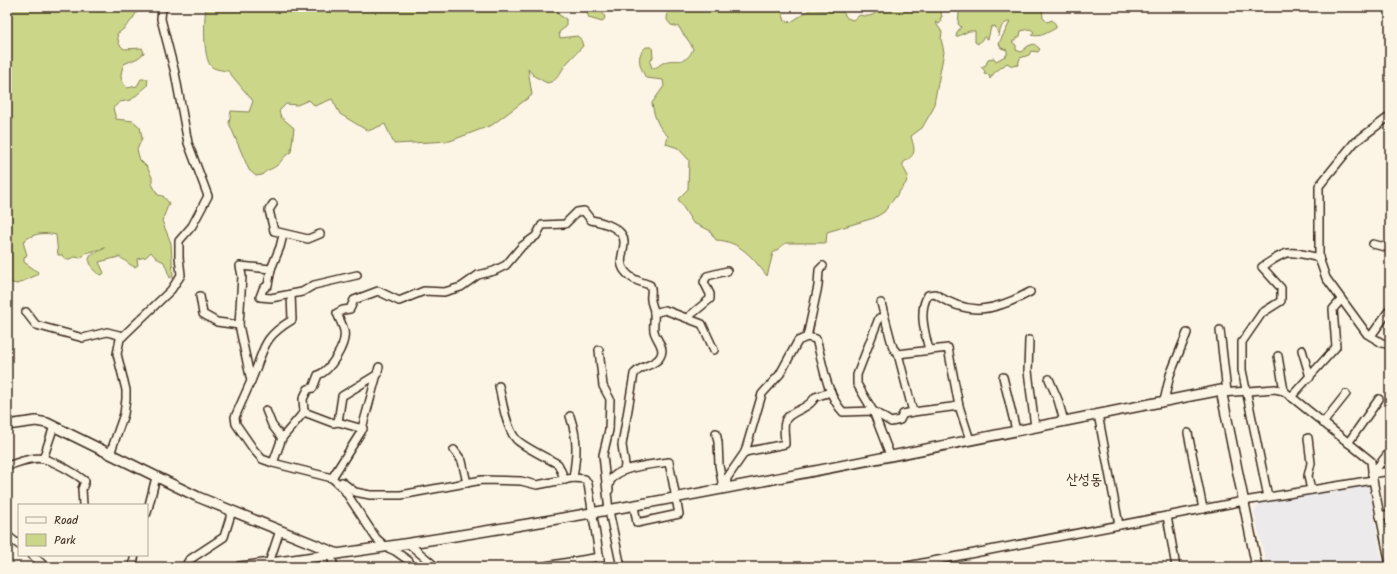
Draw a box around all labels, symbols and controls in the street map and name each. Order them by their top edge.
district label: 산성동 [1066,468,1102,492]
legend [18,504,148,556]
text: Road [54,511,79,530]
text: Park [54,531,76,550]

